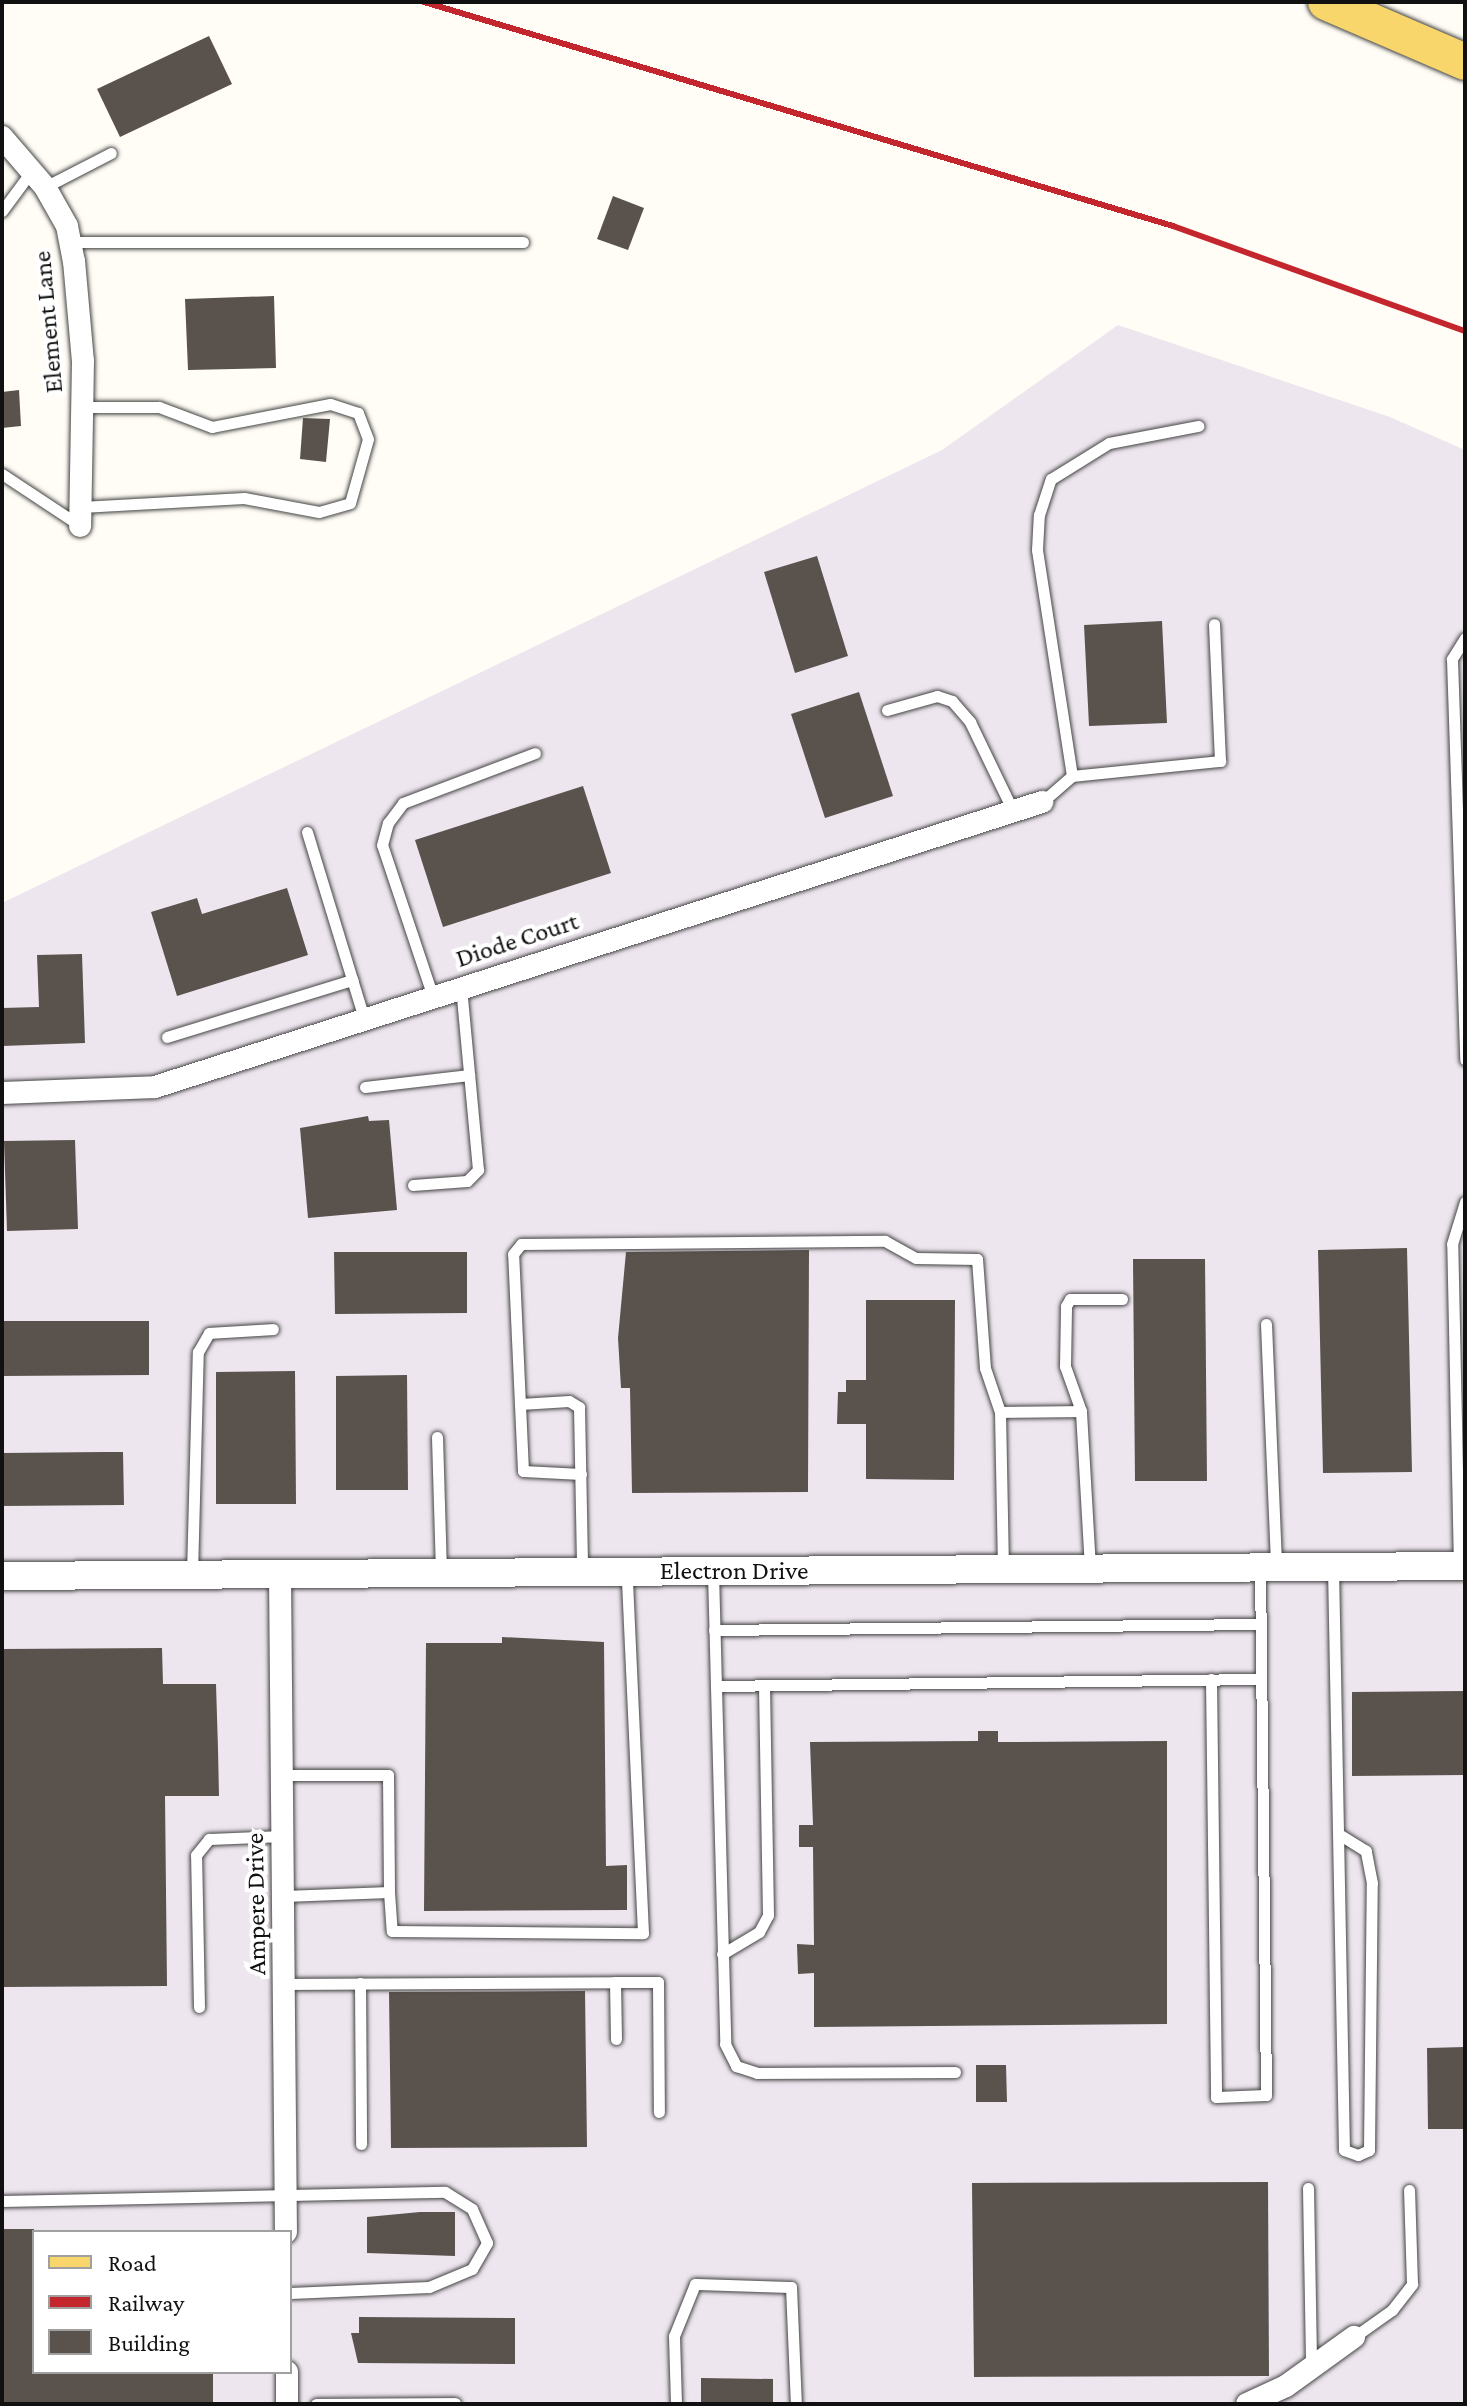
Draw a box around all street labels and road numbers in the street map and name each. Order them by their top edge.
street label: Element Lane [26,250,70,394]
street label: Diode Court [452,906,582,974]
street label: Electron Drive [660,1555,808,1587]
street label: Ampere Drive [239,1833,273,1975]

